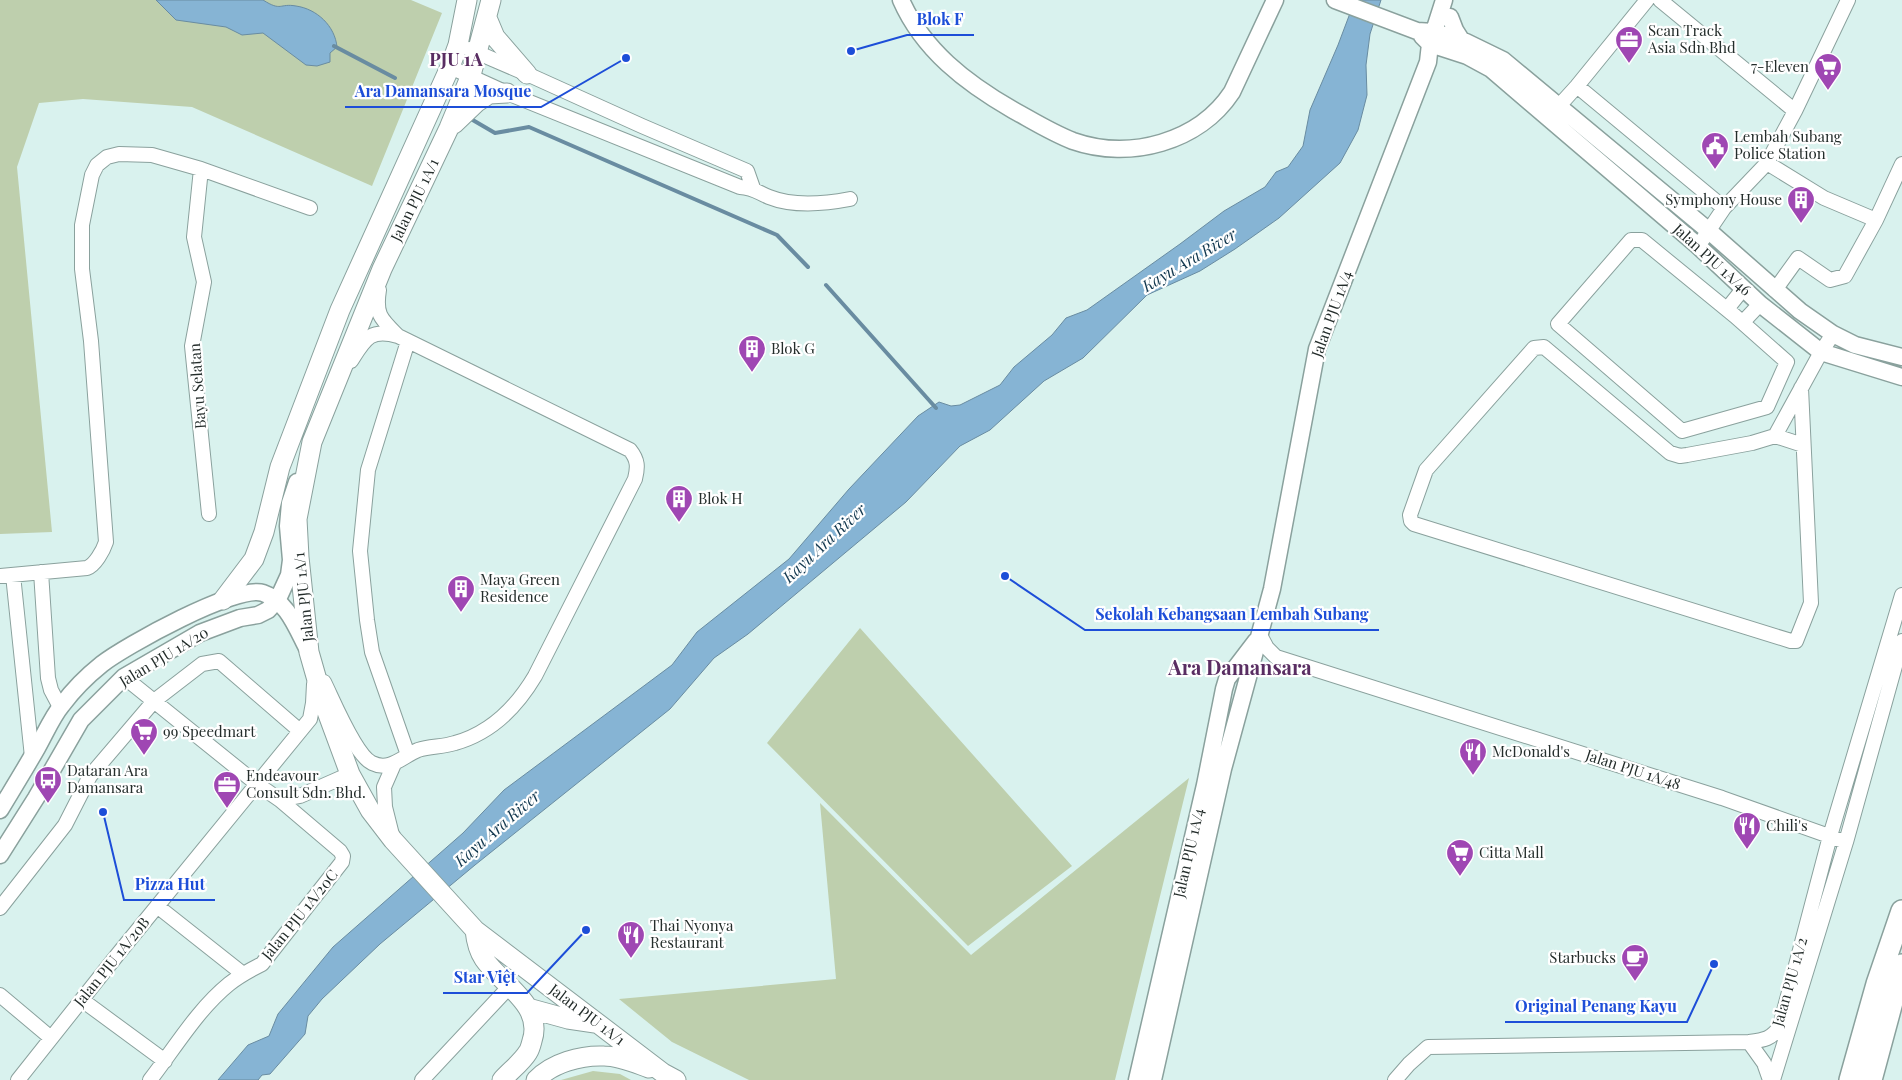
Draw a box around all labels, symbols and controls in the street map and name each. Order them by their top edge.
callout: Blok F [907,4,974,35]
text: Blok F [917,8,964,29]
place label: Scan Track Asia Sdn Bhd [1647,20,1736,57]
office icon: Scan Track Asia Sdn Bhd [1614,25,1644,64]
district label: PJU 1A [429,47,484,71]
supermarket icon: 7-Eleven [1813,52,1843,91]
place label: 7-Eleven [1751,56,1809,76]
callout: Ara Damansara Mosque [345,76,541,107]
text: Ara Damansara Mosque [354,80,531,101]
place label: Lembah Subang Police Station [1734,126,1842,163]
public building icon: Lembah Subang Police Station [1700,131,1730,170]
street label: Jalan PJU 1A/1 [385,154,443,245]
building icon: Symphony House [1786,185,1816,224]
place label: Symphony House [1665,189,1782,209]
street label: Jalan PJU 1A/46 [1669,218,1756,300]
water label: Kayu Ara River [1137,223,1241,296]
street label: Jalan PJU 1A/4 [1306,267,1356,361]
building icon: Blok G [737,334,767,373]
place label: Blok G [771,338,815,358]
street label: Bayu Selatan [184,342,210,430]
building icon: Blok H [664,484,694,523]
place label: Blok H [698,488,743,508]
water label: Kayu Ara River [777,498,871,587]
street label: Jalan PJU 1A/1 [288,551,318,644]
place label: Maya Green Residence [480,569,560,606]
building icon: Maya Green Residence [446,574,476,613]
callout: Sekolah Kebangsaan Lembah Subang [1085,599,1379,630]
text: Sekolah Kebangsaan Lembah Subang [1095,603,1369,624]
street label: Jalan PJU 1A/20 [114,622,212,691]
district label: Ara Damansara [1167,653,1312,680]
supermarket icon: 99 Speedmart [129,717,159,756]
place label: 99 Speedmart [163,721,256,741]
restaurant icon: McDonald's [1458,737,1488,776]
place label: McDonald's [1492,741,1570,761]
street label: Jalan PJU 1A/48 [1582,744,1684,794]
place label: Dataran Ara Damansara [67,760,148,797]
bus stop icon: Dataran Ara Damansara [33,765,63,804]
place label: Endeavour Consult Sdn. Bhd. [246,765,366,802]
office icon: Endeavour Consult Sdn. Bhd. [212,770,242,809]
water label: Kayu Ara River [449,784,545,871]
street label: Jalan PJU 1A/4 [1168,806,1208,900]
restaurant icon: Chili's [1732,811,1762,850]
place label: Chili's [1766,815,1808,835]
supermarket icon: Citta Mall [1445,838,1475,877]
place label: Citta Mall [1479,842,1544,862]
street label: Jalan PJU 1A/20C [256,865,342,965]
callout: Pizza Hut [124,869,215,900]
text: Pizza Hut [135,873,206,894]
street label: Jalan PJU 1A/20B [68,912,154,1011]
place label: Thai Nyonya Restaurant [650,915,734,952]
restaurant icon: Thai Nyonya Restaurant [616,920,646,959]
street label: Jalan PJU 1A/2 [1767,935,1811,1029]
cafe icon: Starbucks [1620,943,1650,982]
place label: Starbucks [1549,947,1616,967]
callout: Star Việt [443,962,527,993]
text: Star Việt [454,966,517,987]
street label: Jalan PJU 1A/1 [545,978,630,1050]
callout: Original Penang Kayu [1505,991,1687,1022]
text: Original Penang Kayu [1515,995,1677,1016]

